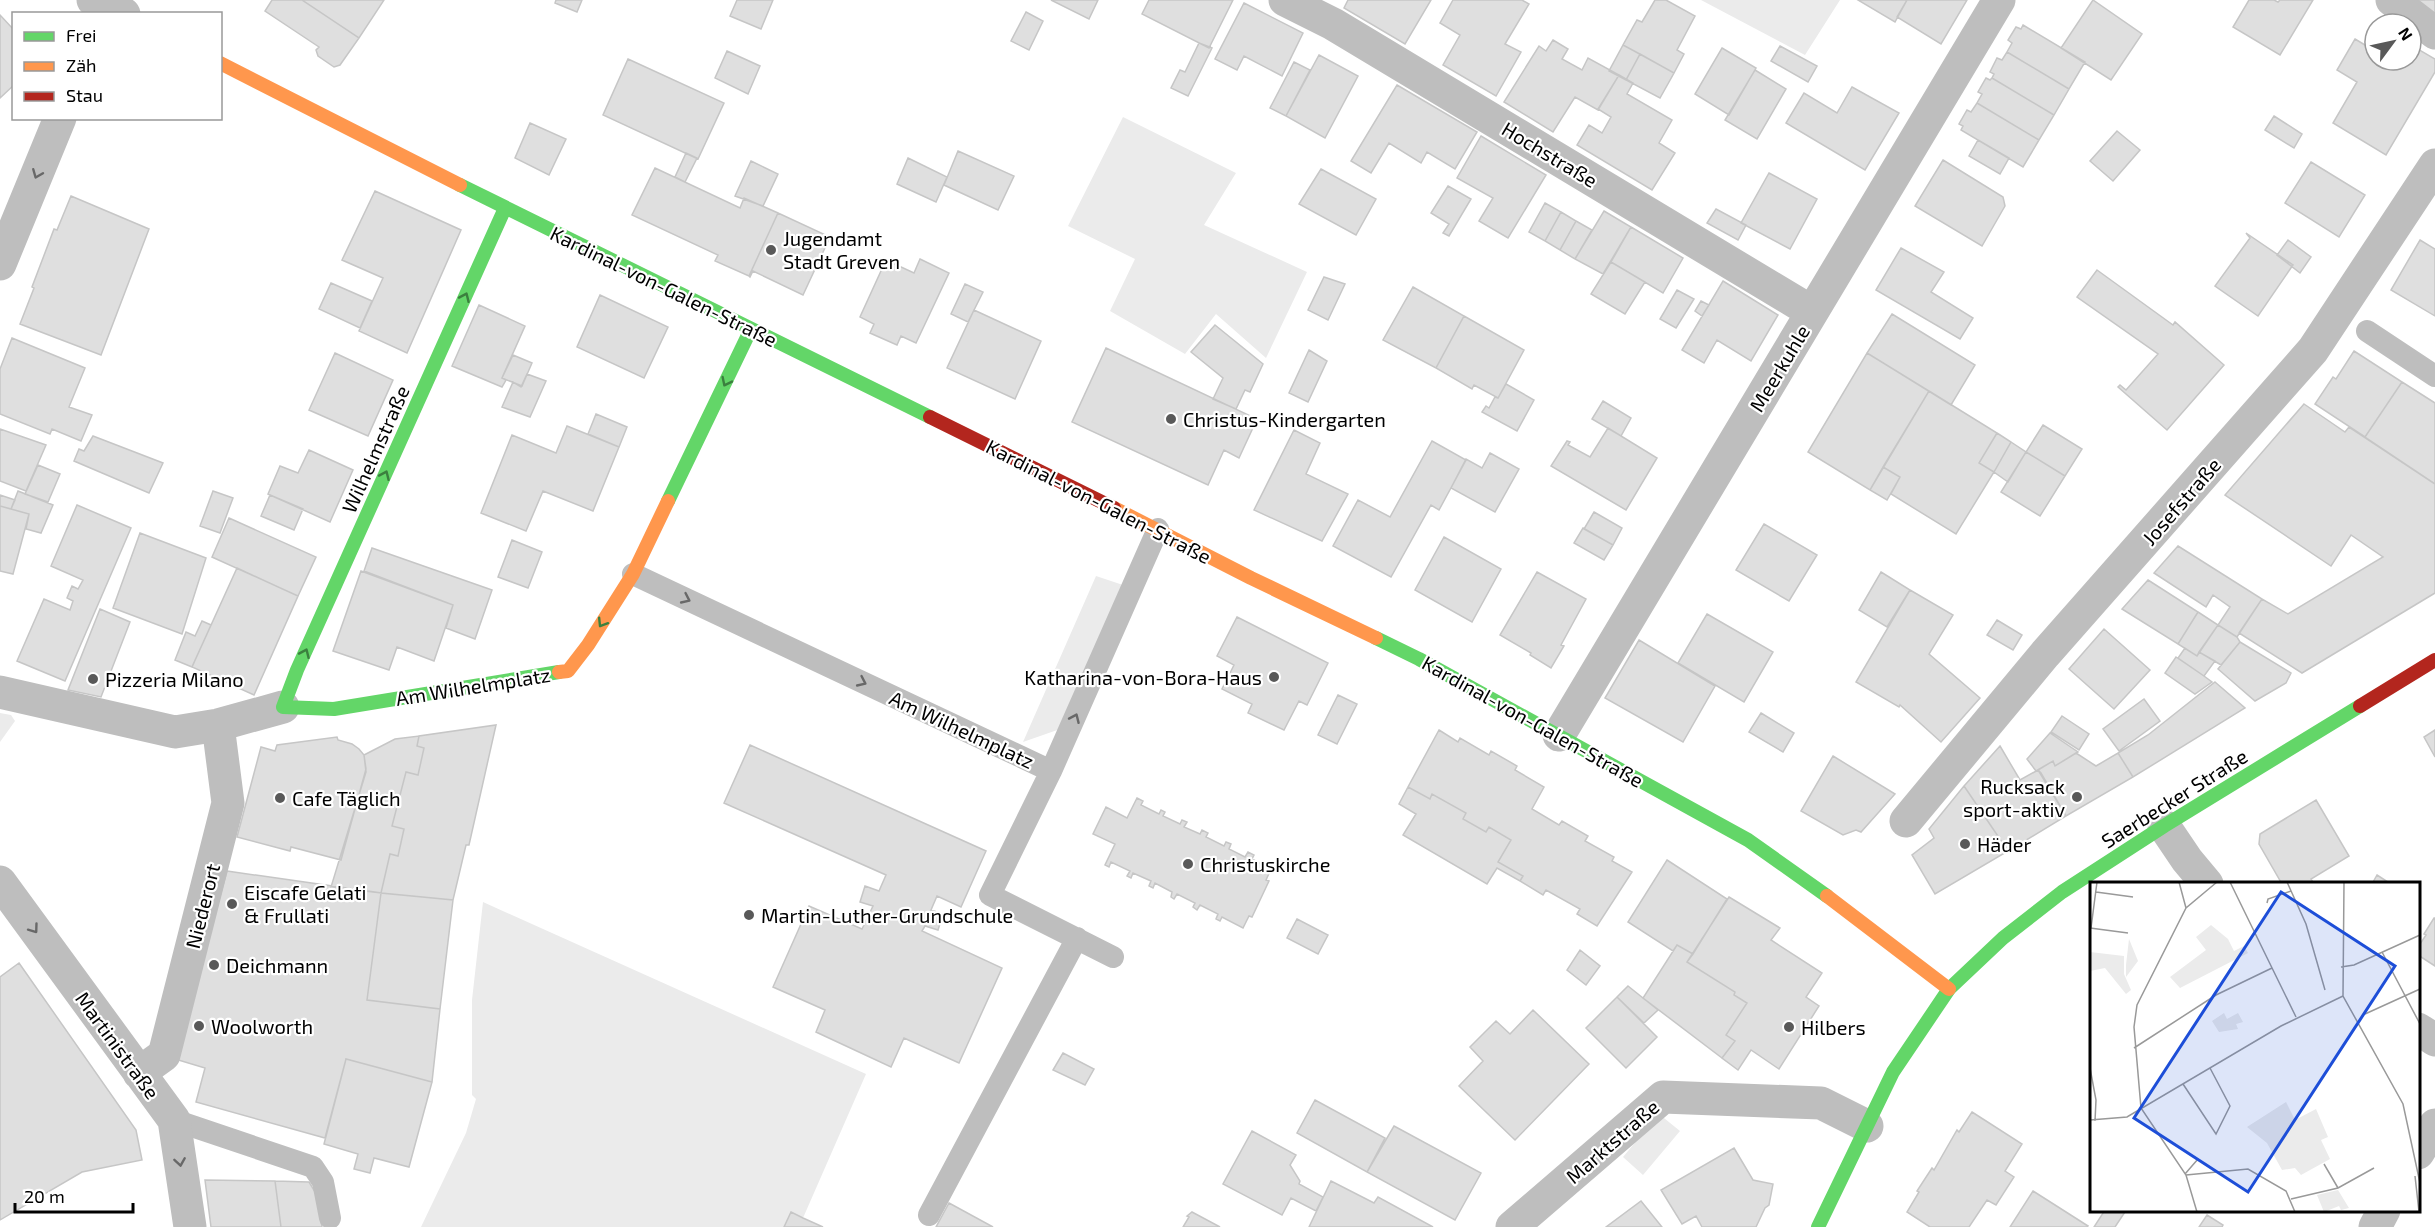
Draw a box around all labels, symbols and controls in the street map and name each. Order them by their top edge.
legend [12,12,222,120]
north arrow [2363,12,2423,72]
text: Frei [66,24,97,46]
text: N [2395,24,2417,44]
text: Zäh [66,54,97,76]
text: Stau [66,84,103,106]
street label: Hochstraße [1498,116,1602,192]
one-way arrow [32,168,44,179]
street label: Kardinal-von-Galen-Straße [547,221,781,351]
place label: Jugendamt Stadt Greven [783,226,900,273]
marker: Jugendamt Stadt Greven [764,243,778,257]
one-way arrow [458,292,470,303]
street label: Meerkuhle [1744,320,1814,416]
one-way arrow [722,375,733,386]
street label: Wilhelmstraße [336,382,414,516]
place label: Christus-Kindergarten [1183,407,1386,431]
marker: Christus-Kindergarten [1164,412,1178,426]
street label: Kardinal-von-Galen-Straße [983,434,1215,568]
street label: Josefstraße [2137,452,2225,550]
one-way arrow [378,470,390,481]
one-way arrow [680,591,691,603]
one-way arrow [597,617,609,627]
one-way arrow [298,648,310,659]
street label: Kardinal-von-Galen-Straße [1418,650,1648,792]
street label: Am Wilhelmplatz [394,662,552,710]
place label: Katharina-von-Bora-Haus [1024,665,1262,689]
place label: Pizzeria Milano [105,667,244,691]
marker: Katharina-von-Bora-Haus [1267,670,1281,684]
marker: Pizzeria Milano [86,672,100,686]
one-way arrow [856,675,867,687]
street label: Am Wilhelmplatz [886,685,1038,773]
one-way arrow [1068,713,1080,724]
street label: Saerbecker Straße [2097,743,2251,853]
place label: Rucksack sport-aktiv [1963,774,2065,821]
place label: Cafe Täglich [292,786,401,810]
marker: Rucksack sport-aktiv [2070,790,2084,804]
marker: Cafe Täglich [273,791,287,805]
place label: Häder [1977,832,2032,856]
marker: Häder [1958,837,1972,851]
place label: Christuskirche [1200,852,1330,876]
marker: Christuskirche [1181,857,1195,871]
street label: Niederort [180,861,224,951]
place label: Eiscafe Gelati & Frullati [244,880,367,927]
inset map [2090,882,2420,1212]
marker: Eiscafe Gelati & Frullati [225,897,239,911]
place label: Martin-Luther-Grundschule [761,903,1013,927]
marker: Martin-Luther-Grundschule [742,908,756,922]
one-way arrow [27,923,38,934]
place label: Deichmann [226,953,328,977]
marker: Deichmann [207,958,221,972]
street label: Martinistraße [71,987,165,1103]
place label: Woolworth [211,1014,313,1038]
place label: Hilbers [1801,1015,1866,1039]
marker: Woolworth [192,1019,206,1033]
marker: Hilbers [1782,1020,1796,1034]
street label: Marktstraße [1561,1094,1663,1188]
one-way arrow [173,1157,186,1167]
scale bar [15,1176,134,1214]
text: 20 m [24,1185,65,1207]

